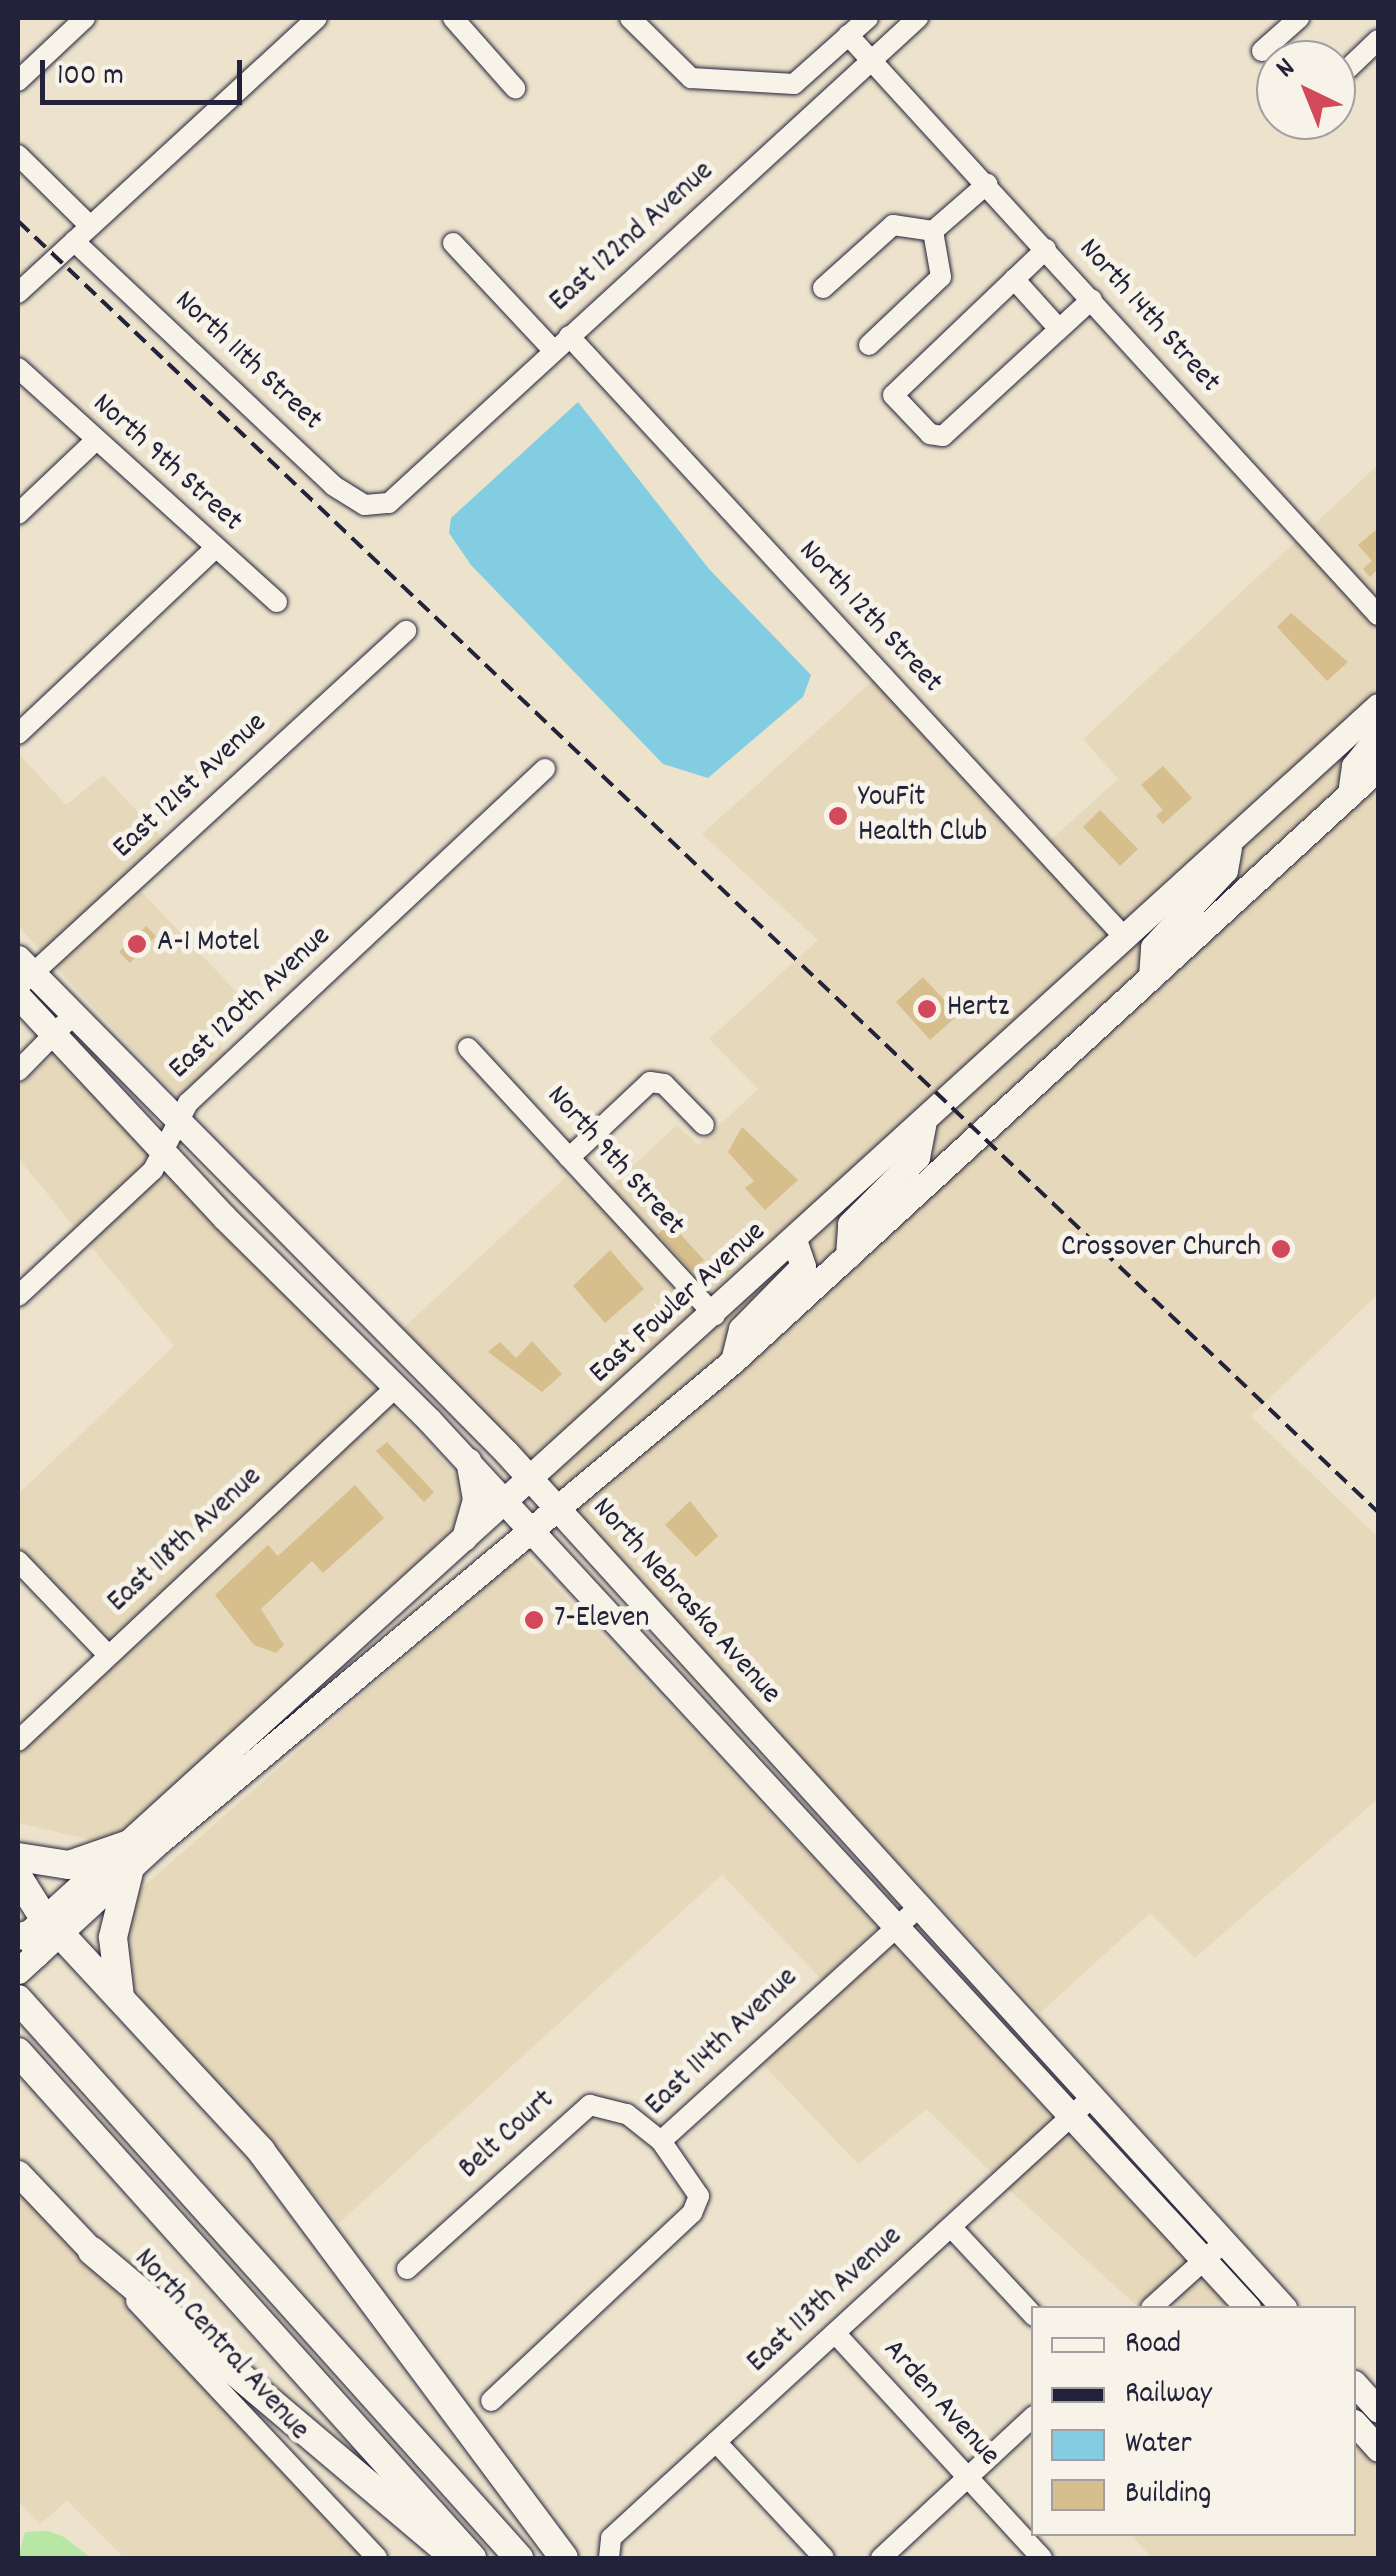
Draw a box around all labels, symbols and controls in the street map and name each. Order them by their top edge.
scale bar [45,40,248,102]
north arrow [1256,40,1356,140]
text: N [1268,50,1306,89]
text: 100 m [57,56,124,99]
street label: East 122nd Avenue [544,155,722,321]
street label: North 14th Street [1070,233,1226,401]
street label: North 11th Street [166,284,328,440]
street label: North 9th Street [84,387,248,541]
street label: North 12th Street [789,534,949,702]
street label: East 121st Avenue [107,707,275,867]
place label: YouFit Health Club [858,781,987,852]
marker: YouFit Health Club [827,805,849,827]
street label: East 120th Avenue [163,920,339,1088]
place label: A-1 Motel [157,926,259,962]
marker: A-1 Motel [126,933,148,955]
place label: Hertz [947,991,1009,1027]
marker: Hertz [916,998,938,1020]
street label: North 9th Street [537,1080,691,1244]
street label: East Fowler Avenue [583,1215,775,1393]
place label: Crossover Church [1061,1231,1261,1267]
marker: Crossover Church [1270,1238,1292,1260]
street label: East 118th Avenue [102,1461,270,1621]
street label: North Nebraska Avenue [583,1491,787,1713]
place label: 7-Eleven [554,1602,649,1638]
marker: 7-Eleven [523,1609,545,1631]
street label: East 114th Avenue [639,1961,807,2125]
street label: Belt Court [453,2084,563,2188]
street label: East 113th Avenue [741,2220,911,2382]
street label: North Central Avenue [125,2243,315,2449]
legend [1031,2306,1356,2536]
text: Road [1125,2324,1181,2367]
street label: Arden Avenue [874,2333,1006,2475]
text: Railway [1125,2374,1212,2417]
text: Water [1125,2424,1192,2467]
text: Building [1125,2474,1211,2517]

